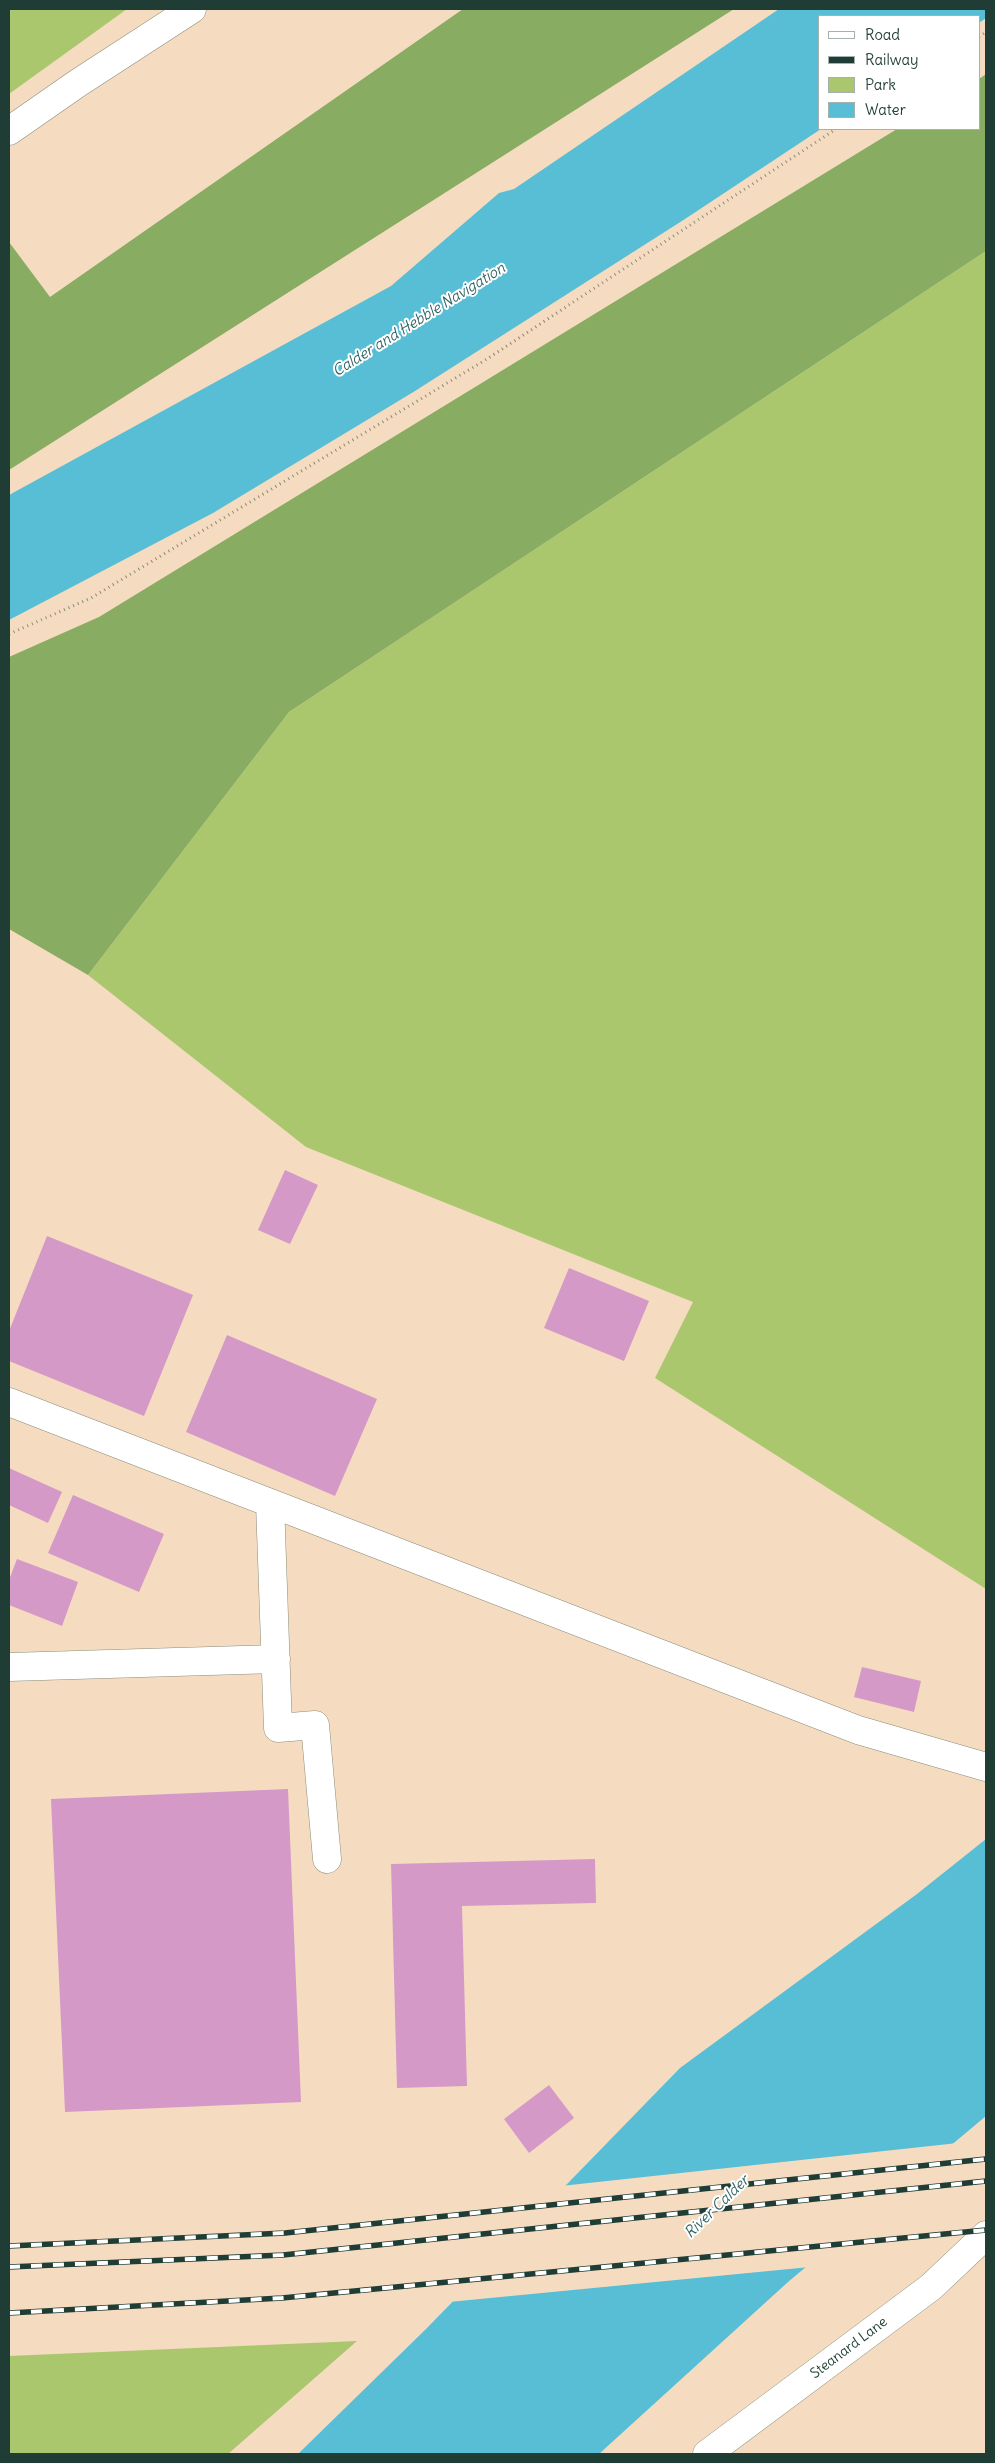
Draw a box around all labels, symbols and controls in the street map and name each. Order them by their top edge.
legend [818,15,980,130]
text: Road [865,25,900,44]
text: Railway [865,50,919,69]
text: Park [865,75,896,94]
text: Water [865,100,906,119]
water label: Calder and Hebble Navigation [329,259,509,381]
water label: River Calder [681,2172,753,2242]
street label: Steanard Lane [807,2314,891,2382]

